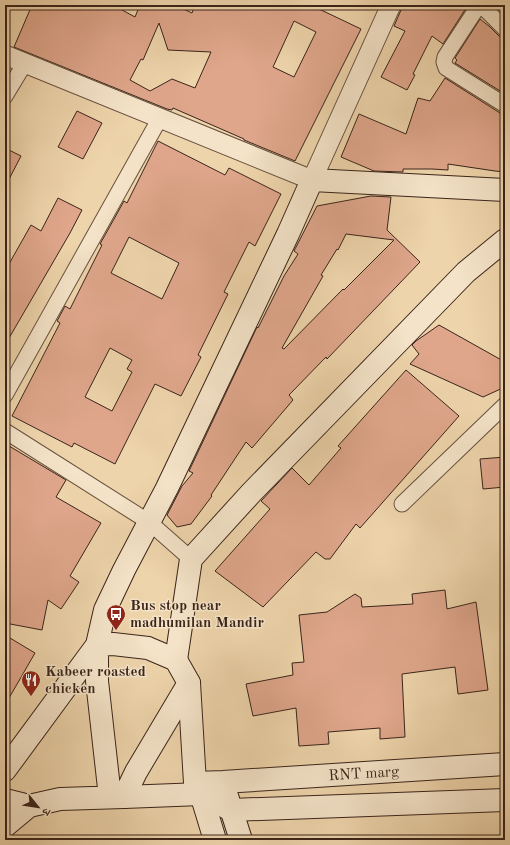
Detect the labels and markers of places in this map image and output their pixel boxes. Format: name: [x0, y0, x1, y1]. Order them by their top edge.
place label: Bus stop near madhumilan Mandir: [130, 599, 264, 631]
bus stop icon: Bus stop near madhumilan Mandir: [105, 603, 127, 631]
place label: Kabeer roasted chicken: [45, 665, 146, 697]
restaurant icon: Kabeer roasted chicken: [20, 669, 42, 697]

